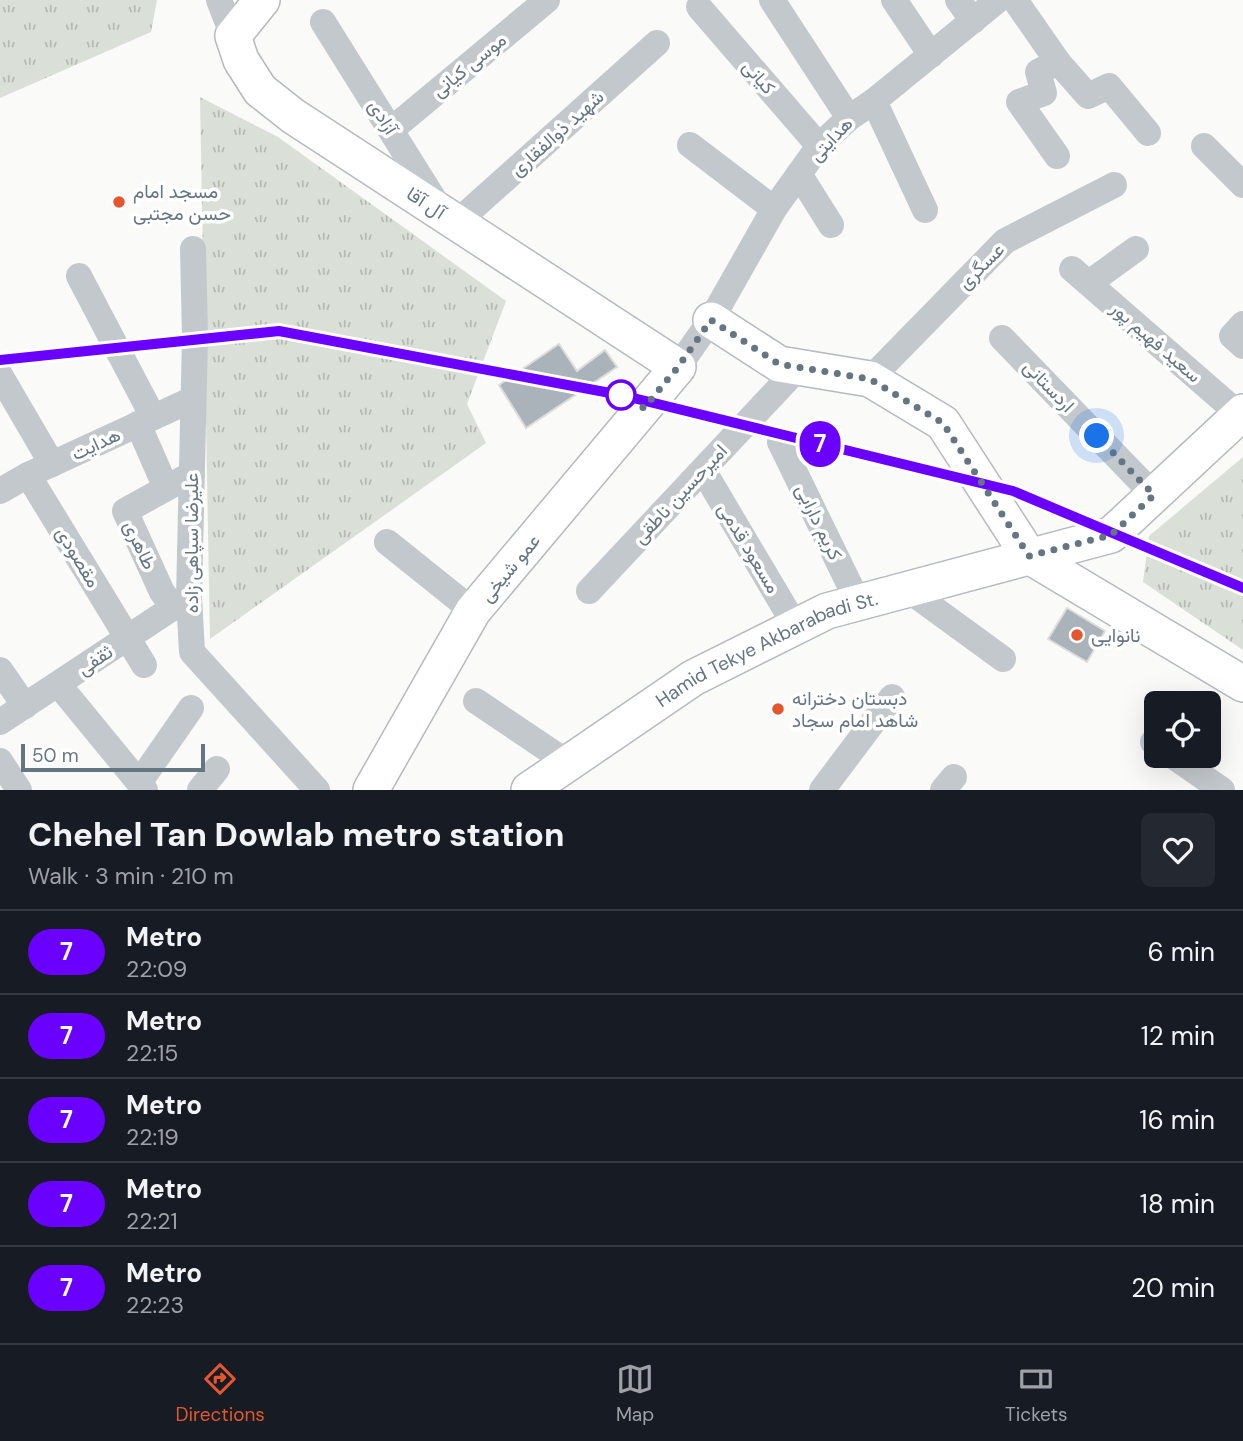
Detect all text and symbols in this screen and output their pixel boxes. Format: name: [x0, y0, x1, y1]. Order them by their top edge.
street label: موسی کیانی: [427, 27, 511, 103]
street label: کیانی: [737, 54, 781, 100]
street label: شهید ذوالفقاری: [505, 84, 609, 182]
street label: آزادی: [363, 95, 404, 140]
street label: هدایتی: [804, 111, 858, 167]
place label: مسجد امام حسن مجتبی: [133, 179, 231, 226]
street label: آل آقا: [402, 181, 452, 226]
marker: مسجد امام حسن مجتبی: [111, 194, 127, 210]
street label: عسگری: [952, 237, 1010, 295]
street label: سعید فهیم پور: [1104, 295, 1206, 389]
street label: اردستانی: [1018, 354, 1080, 418]
unlabelled marker: [606, 380, 636, 410]
your location: [1079, 418, 1114, 453]
line badge: 7: [797, 421, 843, 467]
street label: هدایت: [67, 422, 125, 466]
text: 7: [814, 428, 826, 459]
street label: امیرحسین ناطقی: [627, 439, 733, 549]
street label: علیرضا سپاهی زاده: [179, 473, 205, 613]
street label: کریم دارابی: [790, 480, 848, 564]
street label: مسعود قدمی: [712, 498, 786, 598]
street label: طاهری: [118, 516, 162, 574]
street label: مقصودی: [50, 522, 106, 592]
street label: عمو شیخی: [474, 529, 546, 607]
street label: Hamid Tekye Akbarabadi St.: [651, 586, 880, 712]
place label: نانوایی: [1091, 623, 1141, 648]
marker: نانوایی: [1069, 627, 1085, 643]
street label: ثقفی: [72, 639, 118, 681]
place label: دبستان دخترانه شاهد امام سجاد: [792, 686, 918, 733]
map controls: [1144, 691, 1221, 768]
button: locate: [1144, 691, 1221, 768]
marker: دبستان دخترانه شاهد امام سجاد: [770, 701, 786, 717]
scale bar: [21, 741, 205, 773]
text: 50 m: [32, 743, 79, 768]
text: Chehel Tan Dowlab metro station: [28, 813, 564, 856]
button: heart: [1141, 813, 1215, 887]
text: Walk · 3 min · 210 m: [28, 861, 234, 891]
text: Metro: [126, 920, 202, 954]
text: 6 min: [1147, 935, 1215, 969]
text: 7: [60, 936, 73, 967]
text: 22:09: [126, 954, 187, 984]
text: Metro: [126, 1004, 202, 1038]
text: 12 min: [1141, 1019, 1215, 1053]
text: 7: [60, 1020, 73, 1051]
text: 22:15: [126, 1038, 178, 1068]
text: Metro: [126, 1088, 202, 1122]
text: 16 min: [1139, 1103, 1215, 1137]
text: 7: [60, 1104, 73, 1135]
text: 22:19: [126, 1122, 179, 1152]
text: Metro: [126, 1172, 202, 1206]
text: 18 min: [1140, 1187, 1215, 1221]
text: 7: [60, 1188, 73, 1219]
text: 22:21: [126, 1206, 178, 1236]
text: Metro: [126, 1256, 202, 1290]
text: 20 min: [1131, 1271, 1215, 1305]
text: 7: [60, 1272, 73, 1303]
text: 22:23: [126, 1290, 184, 1320]
tab: Directions: [175, 1360, 265, 1427]
tab: Map: [616, 1360, 654, 1427]
tab: Tickets: [1005, 1360, 1068, 1427]

